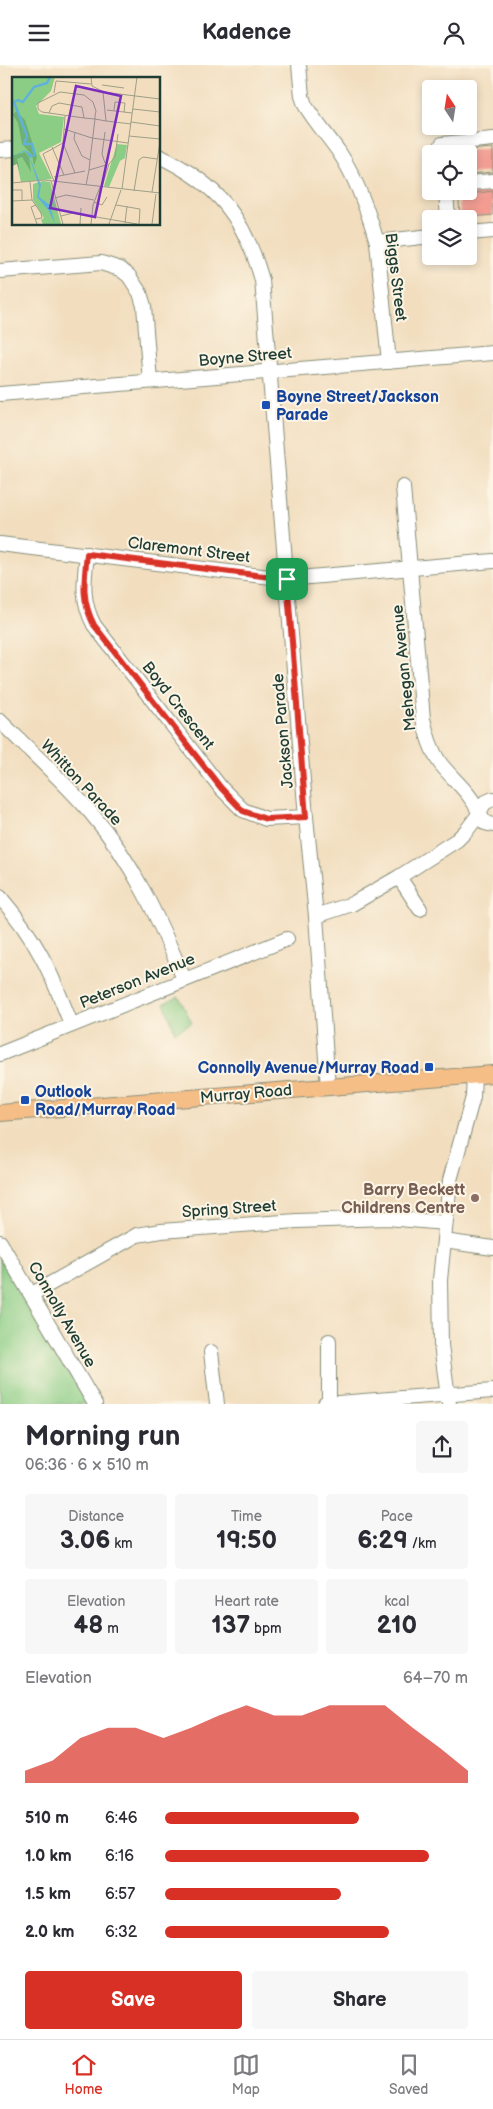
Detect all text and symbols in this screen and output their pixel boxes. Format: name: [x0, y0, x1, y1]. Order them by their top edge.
icon: menu: [25, 19, 53, 47]
text: Kadence: [202, 19, 291, 46]
icon: person: [440, 19, 468, 47]
inset map: [12, 77, 160, 225]
north arrow: [422, 80, 478, 135]
map controls: [422, 80, 477, 265]
button: locate: [422, 145, 477, 200]
button: layers: [422, 210, 477, 265]
street label: Biggs Street: [381, 232, 410, 323]
street label: Boyne Street: [198, 344, 293, 371]
place label: Boyne Street/Jackson Parade: [276, 388, 439, 425]
marker: Boyne Street/Jackson Parade: [260, 399, 272, 411]
street label: Claremont Street: [127, 534, 251, 567]
pin: [266, 558, 308, 600]
icon: arrive: [273, 565, 301, 593]
street label: Mehegan Avenue: [388, 603, 421, 732]
street label: Boyd Crescent: [138, 658, 218, 754]
street label: Jackson Parade: [269, 672, 298, 789]
street label: Whitton Parade: [36, 736, 126, 830]
street label: Peterson Avenue: [77, 949, 198, 1013]
place label: Connolly Avenue/Murray Road: [198, 1059, 419, 1078]
marker: Connolly Avenue/Murray Road: [423, 1061, 435, 1073]
street label: Murray Road: [199, 1081, 293, 1108]
place label: Outlook Road/Murray Road: [35, 1083, 175, 1120]
marker: Outlook Road/Murray Road: [19, 1094, 31, 1106]
place label: Barry Beckett Childrens Centre: [341, 1181, 466, 1218]
marker: Barry Beckett Childrens Centre: [469, 1192, 481, 1204]
street label: Spring Street: [181, 1197, 277, 1222]
street label: Connolly Avenue: [24, 1258, 100, 1371]
text: Morning run: [25, 1420, 180, 1453]
button: share: [416, 1421, 468, 1473]
text: 06:36 · 6 × 510 m: [25, 1456, 149, 1475]
text: Distance: [68, 1508, 124, 1525]
text: Time: [231, 1508, 262, 1525]
text: Pace: [381, 1508, 413, 1525]
text: 3.06: [60, 1525, 110, 1556]
text: 19:50: [216, 1525, 277, 1556]
text: 6:29: [357, 1525, 408, 1556]
text: km: [110, 1535, 133, 1552]
text: /km: [408, 1535, 436, 1552]
text: Elevation: [67, 1593, 125, 1610]
text: Heart rate: [214, 1593, 279, 1610]
text: kcal: [384, 1593, 409, 1610]
text: 48: [74, 1610, 103, 1641]
text: 137: [211, 1610, 250, 1641]
text: 210: [377, 1610, 417, 1641]
text: m: [103, 1620, 119, 1637]
text: bpm: [250, 1620, 282, 1637]
text: Elevation: [25, 1669, 92, 1688]
text: 64–70 m: [403, 1669, 468, 1688]
text: 510 m: [25, 1809, 69, 1828]
text: 6:46: [105, 1809, 138, 1828]
text: 1.0 km: [25, 1847, 72, 1866]
text: 6:16: [105, 1847, 134, 1866]
text: 1.5 km: [25, 1885, 71, 1904]
text: 6:57: [105, 1885, 135, 1904]
text: 2.0 km: [25, 1923, 74, 1942]
text: 6:32: [105, 1923, 137, 1942]
button: Save: [25, 1971, 242, 2029]
button: Share: [252, 1971, 468, 2029]
tab: Home: [65, 2051, 103, 2098]
tab: Map: [232, 2051, 260, 2098]
tab: Saved: [389, 2051, 428, 2098]

